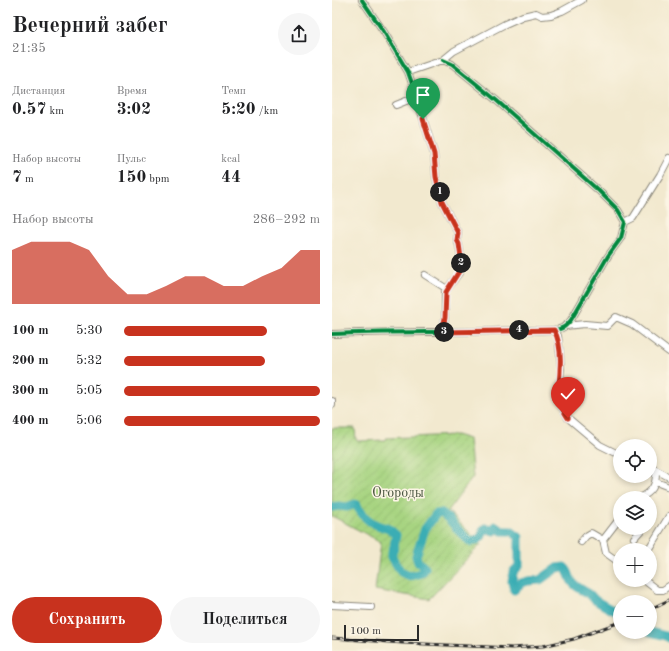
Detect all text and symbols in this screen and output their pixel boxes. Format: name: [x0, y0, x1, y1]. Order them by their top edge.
button: share: [278, 13, 320, 55]
text: Вечерний забег: [12, 15, 168, 37]
text: 21:35: [12, 42, 46, 55]
pin: [406, 78, 440, 119]
icon: arrive: [412, 84, 434, 106]
text: Дистанция: [12, 86, 65, 97]
text: Время: [117, 86, 147, 97]
text: Темп: [221, 86, 246, 97]
text: 0.57: [12, 101, 46, 118]
text: 3:02: [117, 101, 151, 118]
text: 5:20: [221, 101, 256, 118]
text: km: [46, 106, 64, 117]
text: /km: [256, 106, 278, 117]
text: Набор высоты: [12, 154, 81, 165]
text: Пульс: [117, 154, 146, 165]
text: kcal: [221, 154, 240, 165]
text: 7: [12, 169, 22, 186]
text: 150: [117, 169, 146, 186]
text: 44: [221, 169, 241, 186]
text: m: [22, 174, 34, 185]
text: bpm: [146, 174, 169, 185]
pin: 1: [430, 182, 450, 202]
text: 1: [437, 186, 443, 197]
text: Набор высоты: [12, 213, 94, 226]
text: 286–292 m: [253, 213, 320, 226]
pin: 2: [451, 253, 471, 273]
text: 2: [458, 257, 464, 268]
pin: 4: [509, 320, 529, 340]
pin: 3: [434, 322, 454, 342]
text: 100 m: [12, 324, 49, 337]
text: 5:30: [76, 324, 102, 337]
text: 4: [516, 324, 522, 335]
text: 3: [441, 326, 447, 337]
text: 200 m: [12, 354, 49, 367]
text: 5:32: [76, 354, 102, 367]
pin: [551, 377, 585, 418]
icon: check: [557, 383, 579, 405]
text: 300 m: [12, 384, 49, 397]
text: 5:05: [76, 384, 102, 397]
text: 400 m: [12, 414, 49, 427]
text: 5:06: [76, 414, 102, 427]
map controls: [613, 439, 657, 639]
button: locate: [613, 439, 657, 483]
park label: Огороды: [372, 486, 424, 500]
button: layers: [613, 491, 657, 535]
button: +: [613, 543, 657, 587]
button: −: [613, 595, 657, 639]
button: Сохранить: [12, 597, 162, 643]
button: Поделиться: [170, 597, 320, 643]
scale bar: [344, 623, 419, 642]
text: 100 m: [350, 626, 381, 637]

